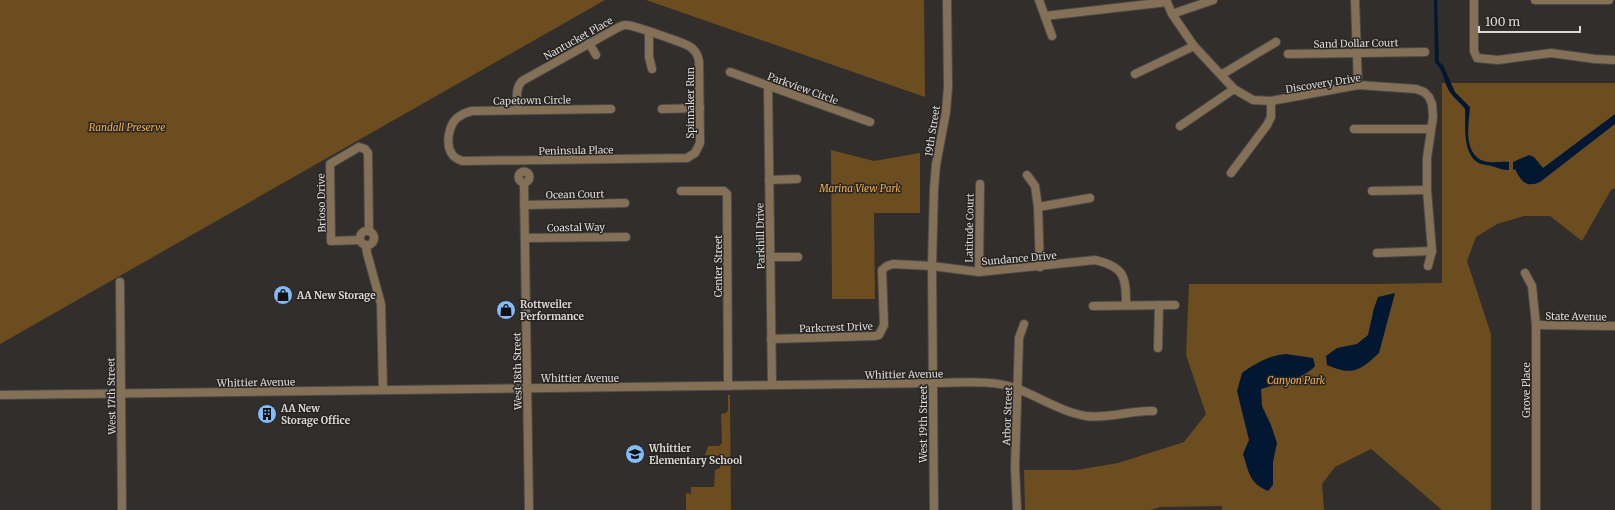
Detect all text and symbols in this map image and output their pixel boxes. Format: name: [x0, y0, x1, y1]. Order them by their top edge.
scale bar: [1479, 8, 1580, 34]
street label: Nantucket Place: [541, 14, 615, 63]
text: 100 m: [1485, 14, 1520, 29]
street label: Sand Dollar Court: [1313, 36, 1399, 51]
street label: Spinnaker Run: [684, 67, 697, 139]
street label: Parkview Circle: [766, 70, 840, 107]
street label: Discovery Drive: [1285, 71, 1362, 96]
street label: Capetown Circle: [493, 93, 571, 108]
street label: 19th Street: [922, 105, 943, 158]
park label: Randall Preserve: [89, 121, 165, 134]
street label: Peninsula Place: [538, 143, 614, 158]
street label: Brioso Drive: [314, 173, 329, 233]
park label: Marina View Park: [818, 182, 901, 195]
street label: Ocean Court: [545, 187, 605, 202]
street label: Latitude Court: [962, 193, 977, 263]
street label: Parkhill Drive: [753, 203, 768, 269]
street label: Coastal Way: [547, 220, 605, 235]
street label: Center Street: [712, 235, 725, 297]
street label: Sundance Drive: [981, 249, 1057, 268]
shop icon: AA New Storage: [272, 284, 294, 306]
place label: AA New Storage: [296, 289, 376, 302]
place label: Rottweiler Performance: [520, 298, 584, 323]
shop icon: Rottweiler Performance: [495, 299, 517, 321]
street label: State Avenue: [1545, 309, 1607, 324]
street label: Parkcrest Drive: [799, 320, 873, 335]
street label: West 18th Street: [510, 332, 525, 411]
street label: West 17th Street: [104, 357, 119, 436]
street label: Grove Place: [1520, 362, 1533, 418]
street label: Whittier Avenue: [864, 367, 943, 382]
street label: Whittier Avenue: [540, 372, 619, 385]
park label: Canyon Park: [1267, 374, 1326, 387]
street label: Whittier Avenue: [216, 375, 295, 390]
street label: West 19th Street: [917, 385, 930, 464]
street label: Arbor Street: [1000, 386, 1015, 447]
place label: AA New Storage Office: [280, 402, 351, 427]
building icon: AA New Storage Office: [256, 403, 278, 425]
place label: Whittier Elementary School: [648, 442, 743, 467]
school or university icon: Whittier Elementary School: [624, 443, 646, 465]

